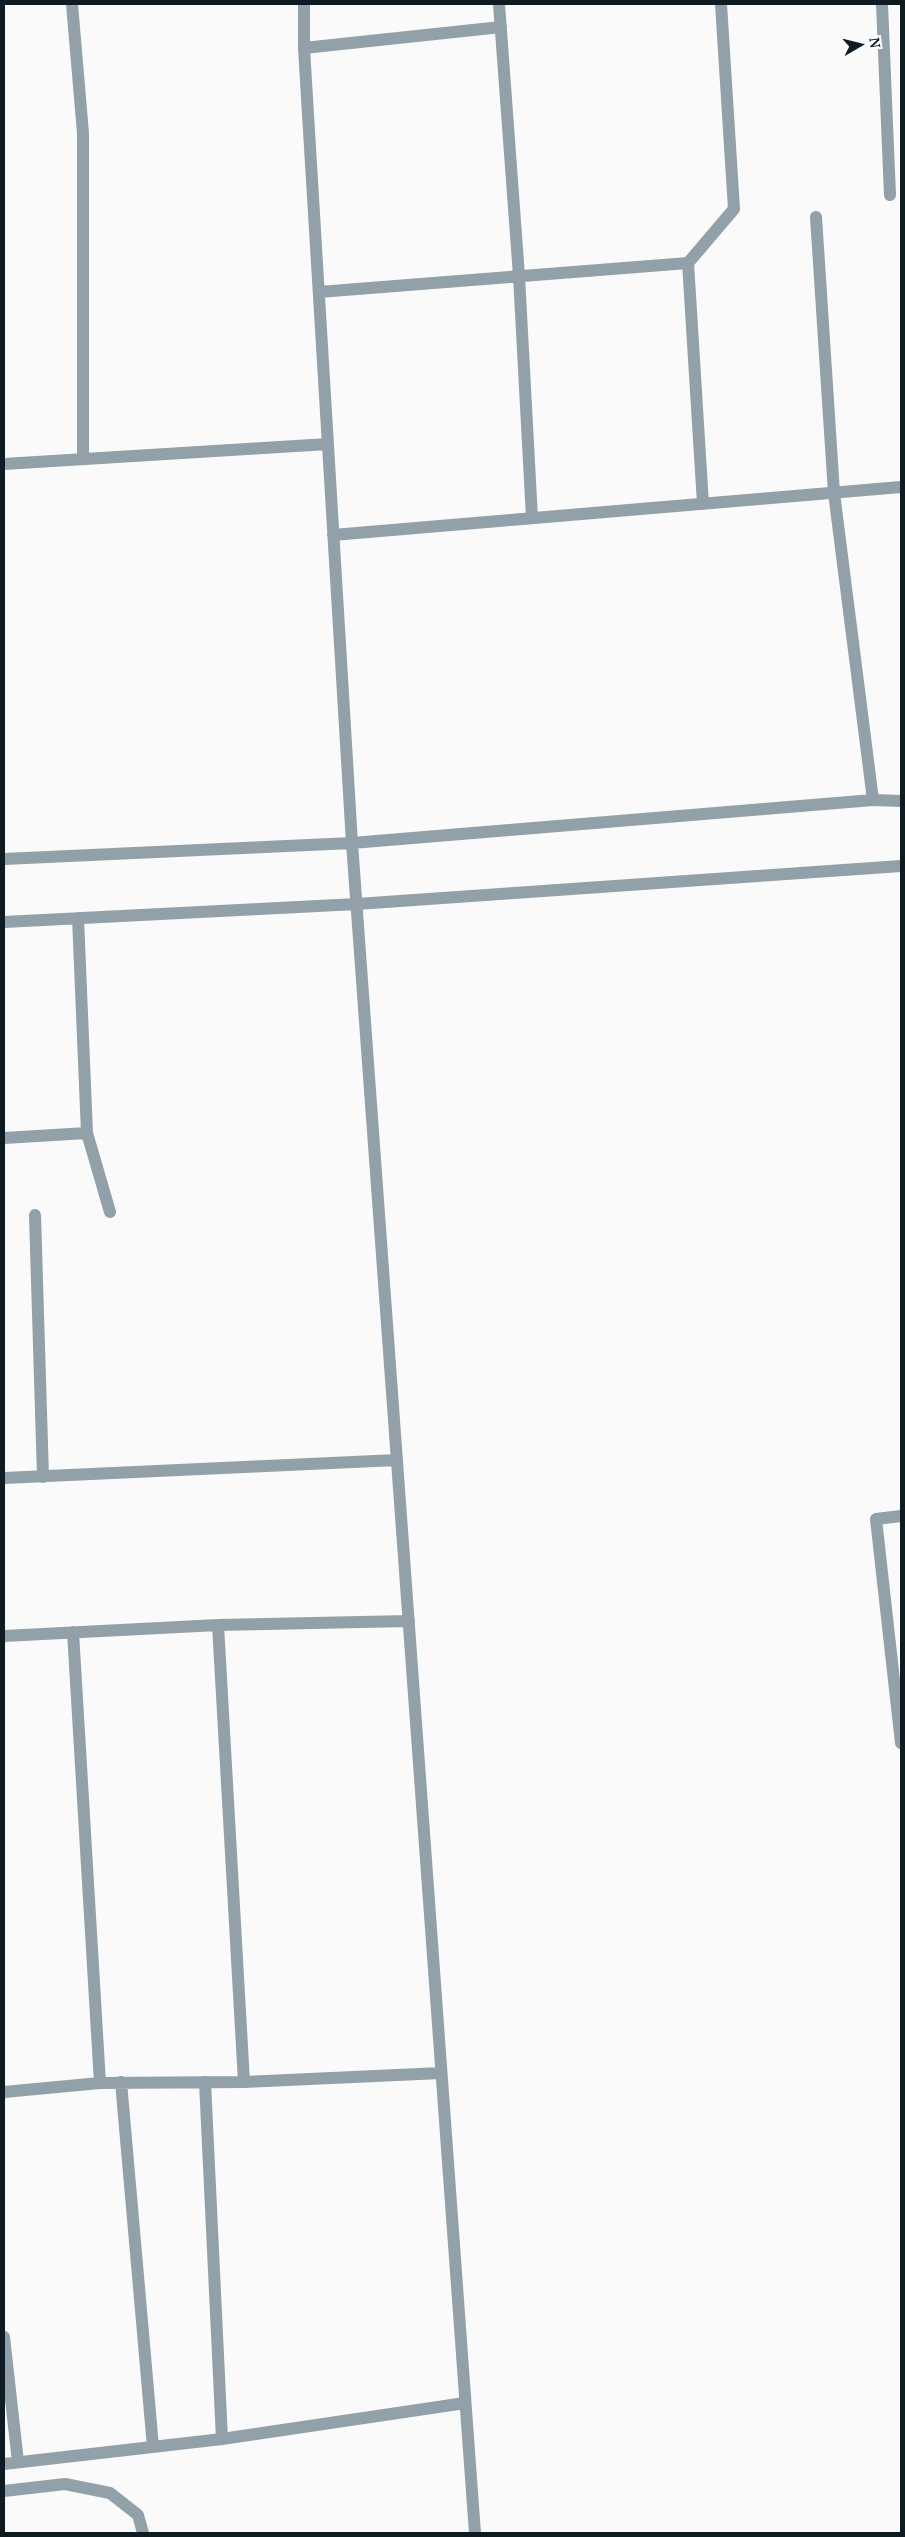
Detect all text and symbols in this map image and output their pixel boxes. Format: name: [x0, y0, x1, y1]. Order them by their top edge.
north arrow: [835, 20, 885, 70]
text: N: [865, 36, 885, 49]

